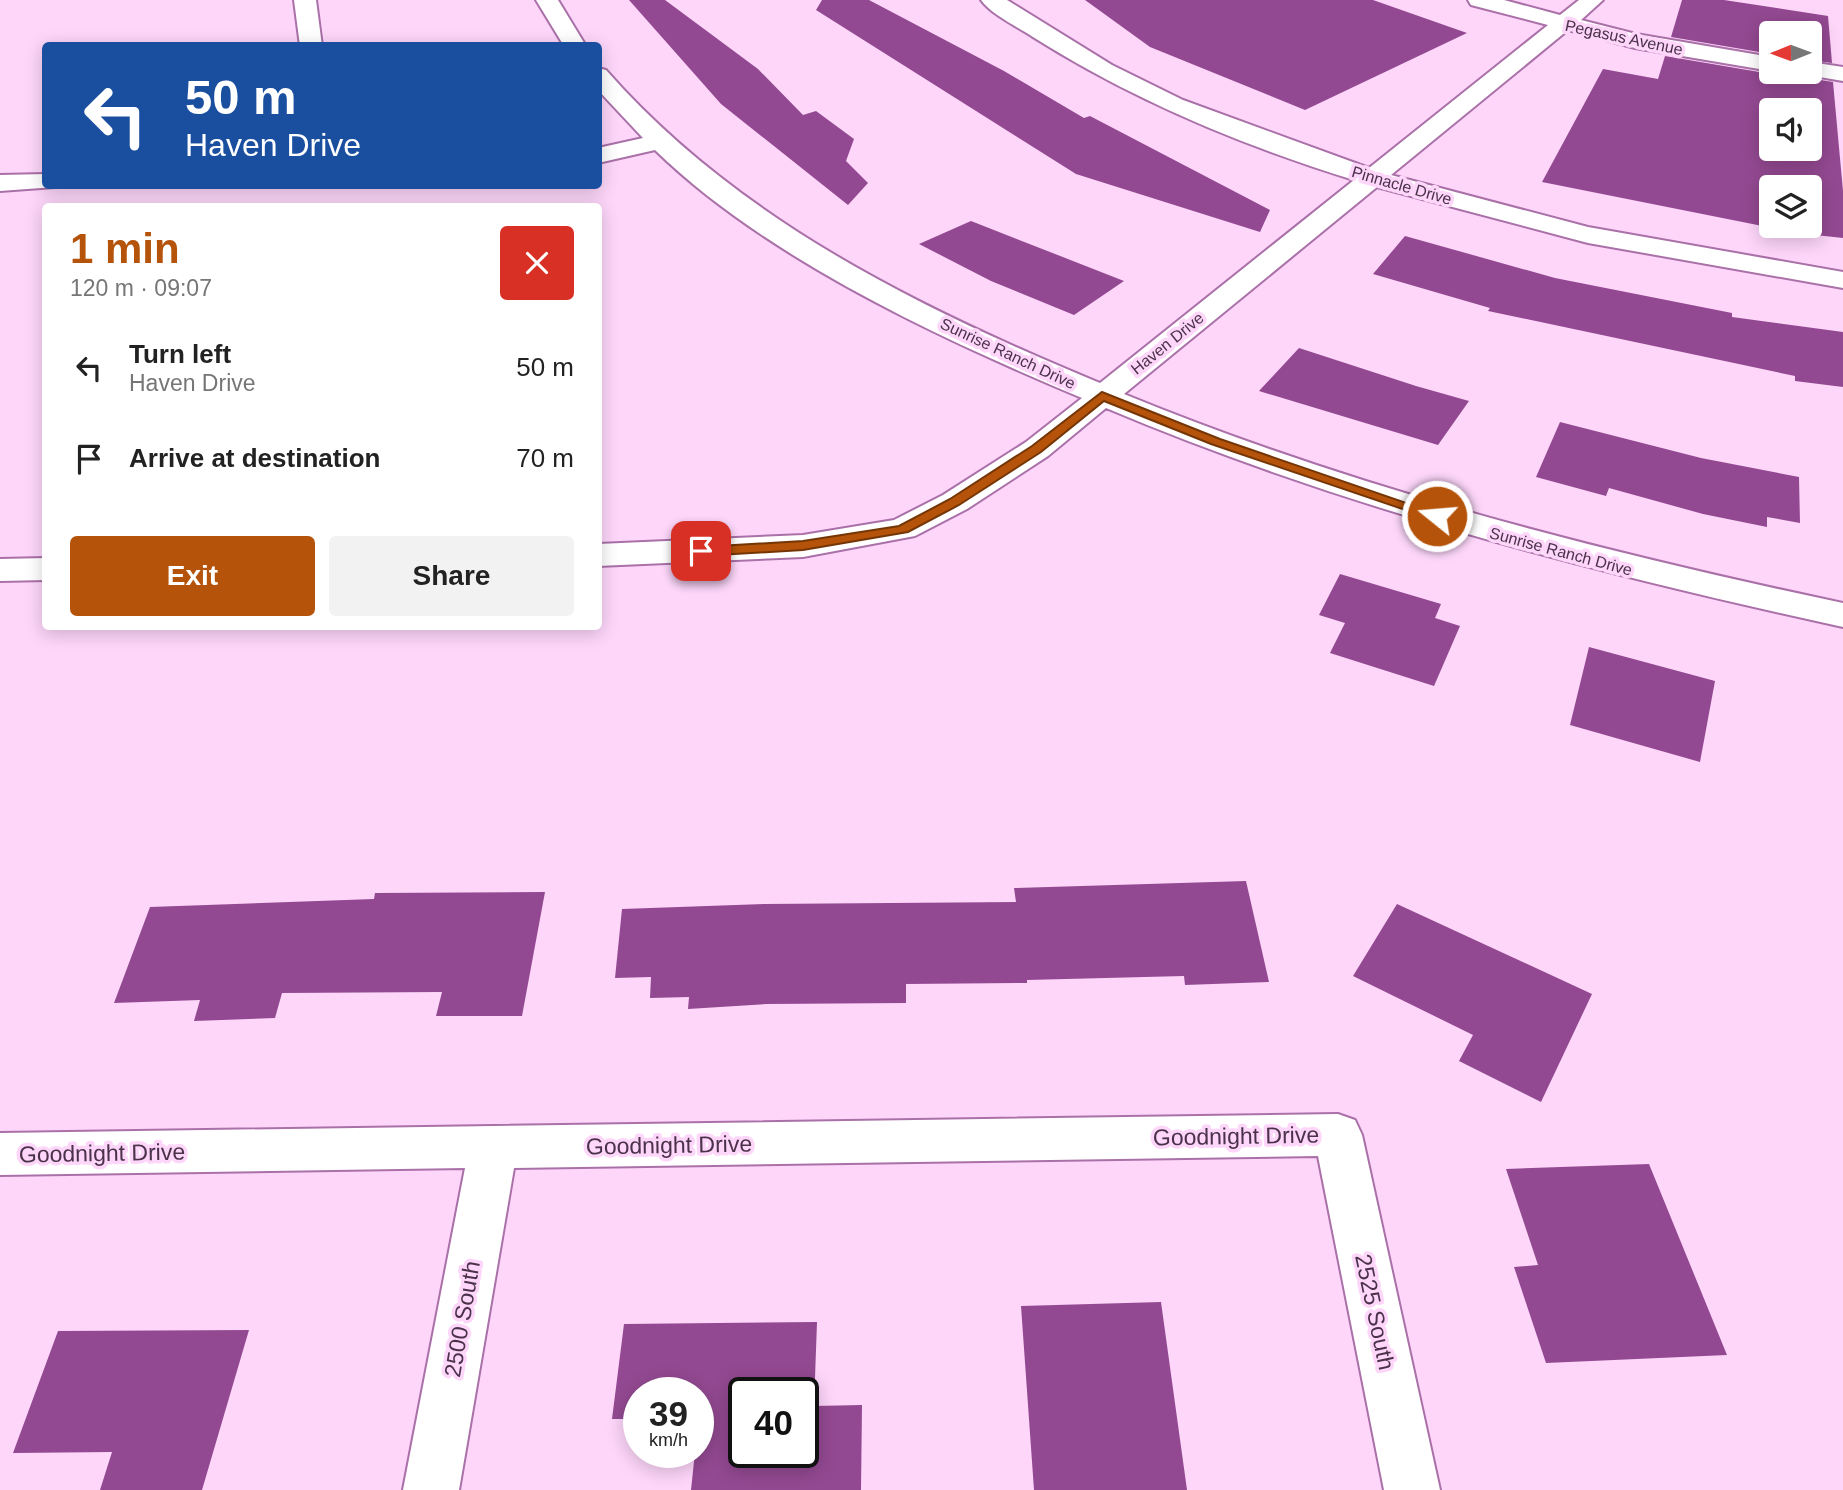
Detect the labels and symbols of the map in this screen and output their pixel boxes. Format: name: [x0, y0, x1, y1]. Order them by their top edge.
street label: Pegasus Avenue: [1564, 17, 1684, 58]
north arrow: [1759, 21, 1822, 84]
street label: Pinnacle Drive: [1350, 163, 1454, 208]
street label: Haven Drive: [1128, 309, 1207, 378]
street label: Sunrise Ranch Drive: [938, 315, 1078, 392]
position arrow: [1400, 479, 1474, 553]
pin: [671, 521, 731, 581]
street label: Sunrise Ranch Drive: [1488, 524, 1634, 579]
street label: Goodnight Drive: [1153, 1122, 1319, 1150]
street label: Goodnight Drive: [586, 1131, 752, 1159]
street label: Goodnight Drive: [19, 1139, 185, 1167]
street label: 2525 South: [1350, 1252, 1400, 1372]
street label: 2500 South: [439, 1259, 485, 1379]
speed limit sign: 40: [728, 1377, 819, 1468]

